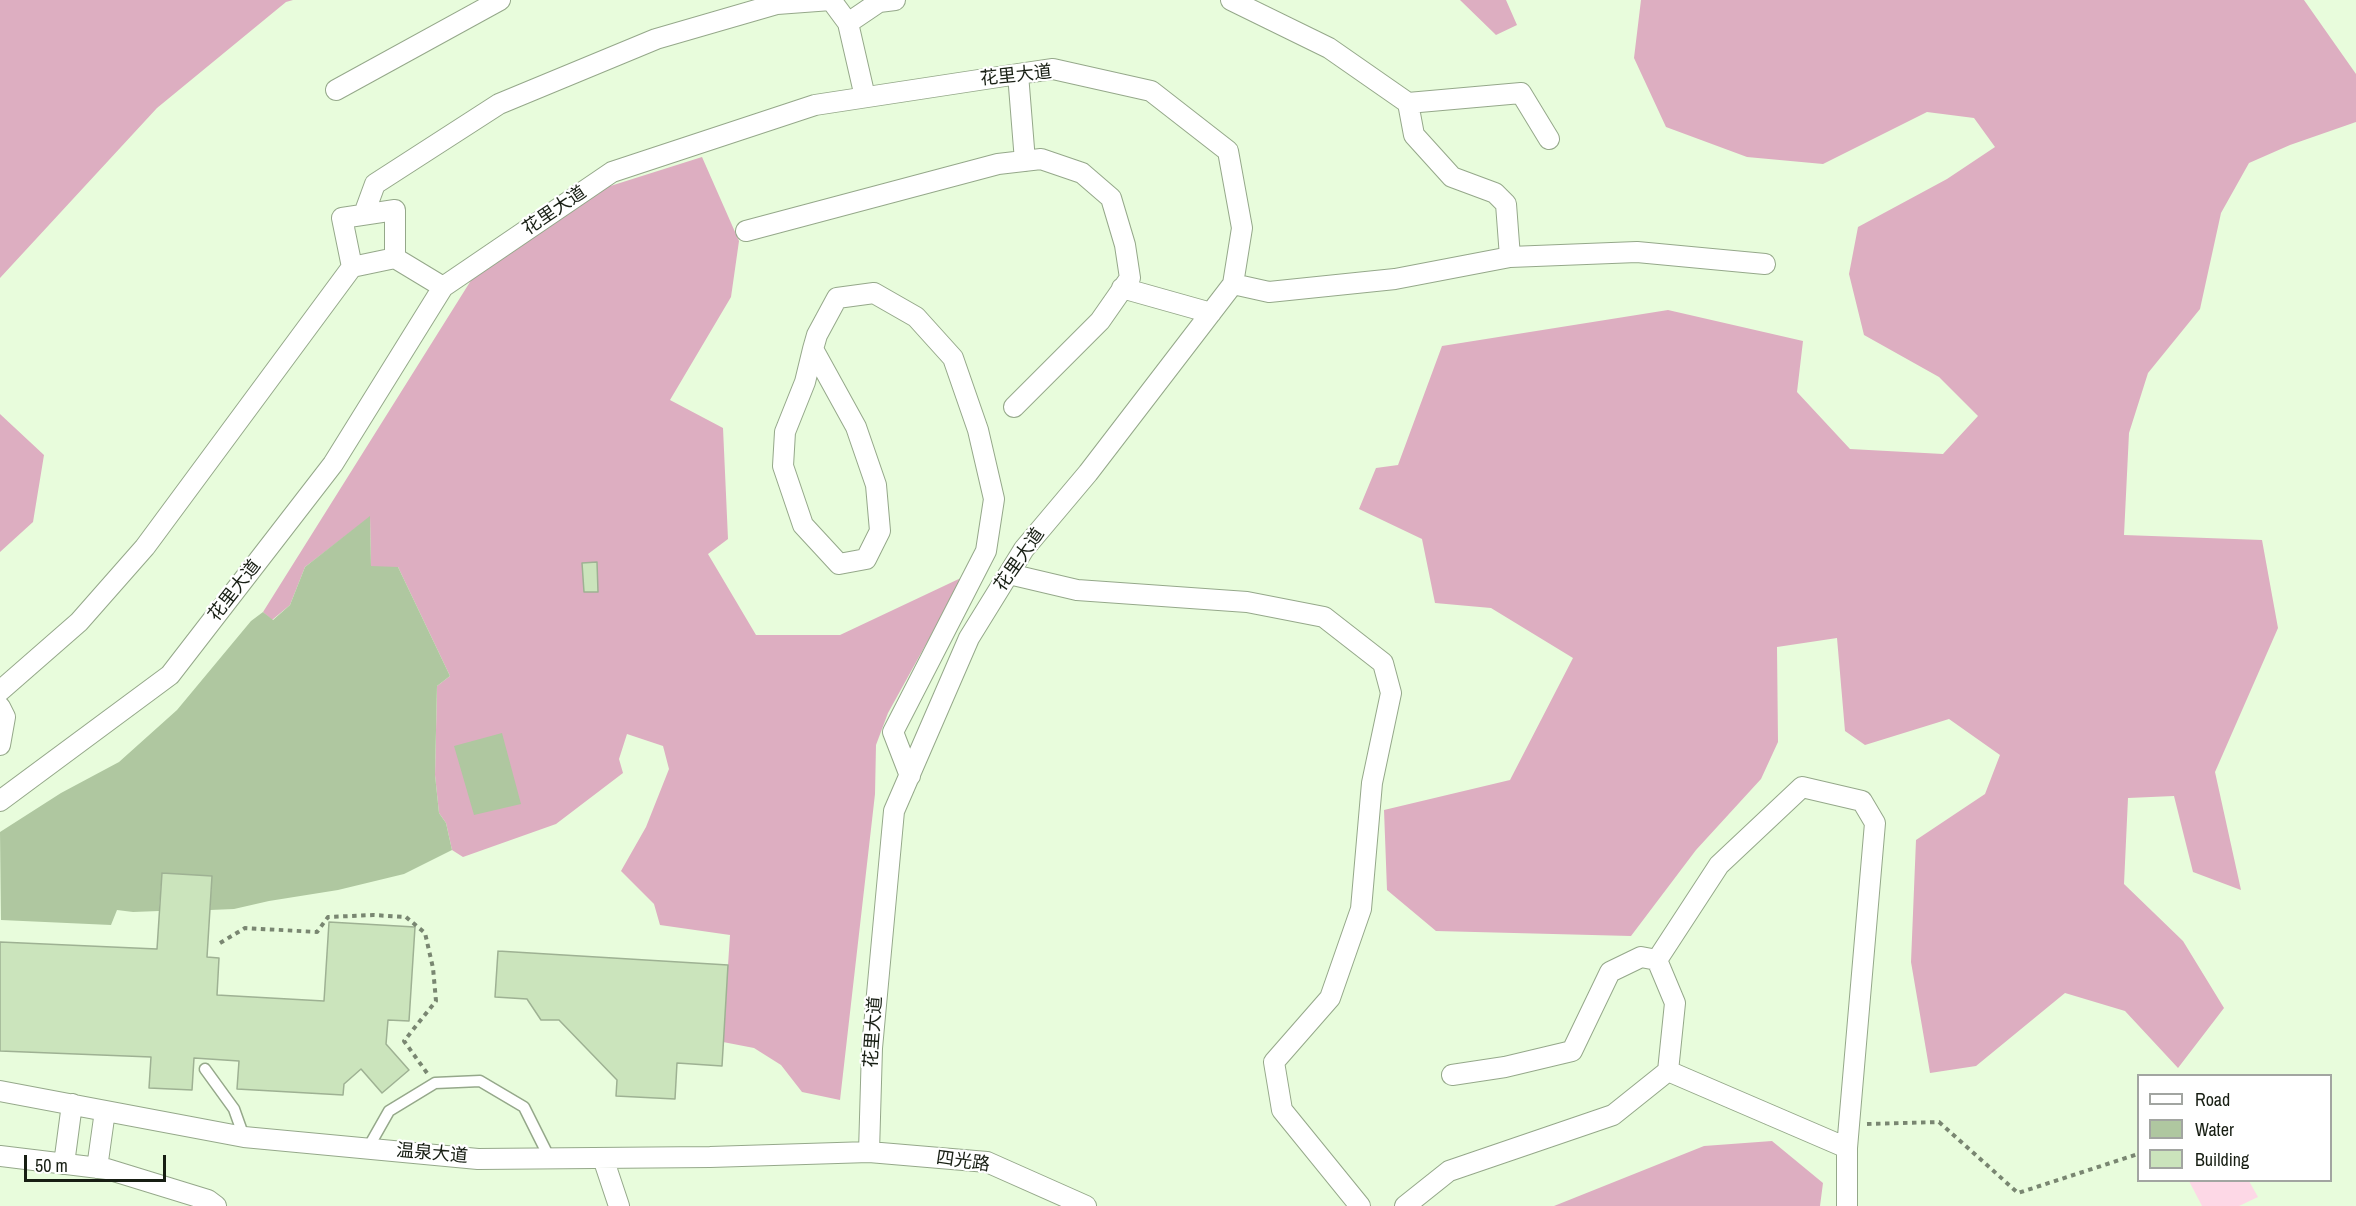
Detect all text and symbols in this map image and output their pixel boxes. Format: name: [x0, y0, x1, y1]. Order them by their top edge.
street label: 花里大道: [979, 61, 1053, 91]
street label: 花里大道: [519, 182, 591, 240]
street label: 花里大道: [991, 524, 1049, 596]
street label: 花里大道: [204, 556, 266, 626]
street label: 花里大道: [861, 995, 887, 1069]
legend: [2137, 1074, 2332, 1182]
text: Road: [2195, 1087, 2230, 1112]
text: Water: [2195, 1117, 2234, 1142]
street label: 温泉大道: [395, 1140, 469, 1168]
scale bar: [27, 1143, 170, 1181]
text: Building: [2195, 1147, 2249, 1172]
street label: 四光路: [935, 1148, 991, 1176]
text: 50 m: [35, 1153, 68, 1178]

